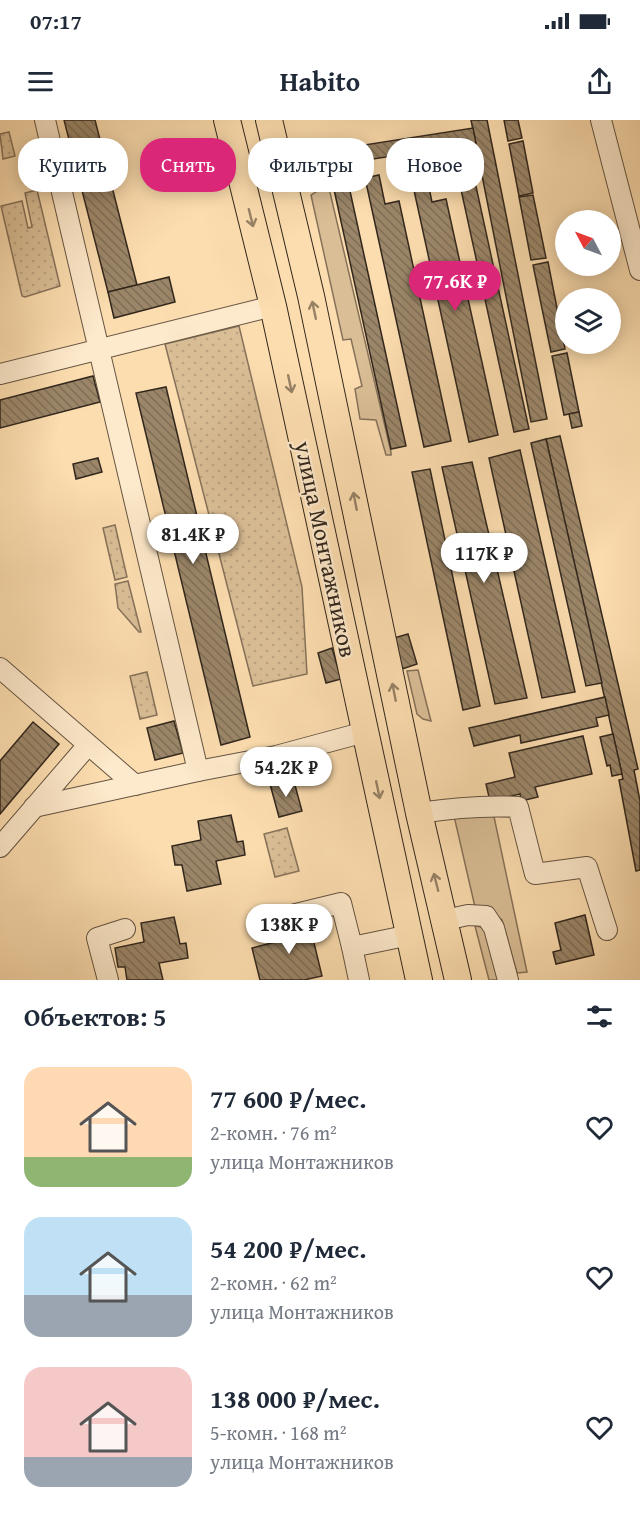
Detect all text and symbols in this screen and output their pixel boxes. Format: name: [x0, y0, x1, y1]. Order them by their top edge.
text: 07:17: [30, 5, 82, 37]
text: Habito: [280, 61, 360, 101]
icon: menu: [24, 65, 57, 98]
icon: share: [583, 65, 616, 98]
chip: Купить: [18, 138, 128, 192]
chip: Снять: [140, 138, 236, 192]
chip: Фильтры: [248, 138, 374, 192]
chip: Новое: [386, 138, 484, 192]
one-way arrow: [246, 208, 258, 227]
north arrow: [555, 210, 621, 276]
map controls: [555, 210, 621, 354]
pin: 77.6K ₽: [400, 261, 510, 312]
text: 77.6K ₽: [423, 266, 487, 295]
button: layers: [555, 288, 621, 354]
one-way arrow: [307, 301, 319, 320]
one-way arrow: [284, 374, 296, 393]
street label: улица Монтажников: [286, 437, 366, 660]
one-way arrow: [349, 491, 360, 511]
pin: 81.4K ₽: [138, 514, 248, 565]
text: 81.4K ₽: [161, 519, 225, 548]
pin: 117K ₽: [435, 533, 533, 584]
text: 117K ₽: [455, 538, 513, 567]
one-way arrow: [388, 682, 399, 702]
pin: 54.2K ₽: [231, 747, 341, 798]
text: 54.2K ₽: [254, 752, 318, 781]
one-way arrow: [372, 780, 384, 799]
one-way arrow: [429, 873, 441, 892]
pin: 138K ₽: [240, 904, 338, 955]
text: 138K ₽: [260, 909, 318, 938]
text: Объектов: 5: [24, 997, 167, 1036]
icon: filters: [583, 1000, 616, 1033]
text: 77 600 ₽/мес.: [210, 1079, 366, 1118]
icon: home: [72, 1091, 144, 1163]
icon: heart: [583, 1111, 616, 1144]
text: 2-комн. · 76 m²: [210, 1118, 337, 1147]
text: улица Монтажников: [210, 1147, 394, 1176]
text: 54 200 ₽/мес.: [210, 1229, 366, 1268]
icon: home: [72, 1241, 144, 1313]
icon: heart: [583, 1261, 616, 1294]
text: 2-комн. · 62 m²: [210, 1268, 337, 1297]
text: улица Монтажников: [210, 1297, 394, 1326]
text: 138 000 ₽/мес.: [210, 1379, 380, 1418]
icon: home: [72, 1391, 144, 1463]
icon: heart: [583, 1411, 616, 1444]
text: 5-комн. · 168 m²: [210, 1418, 346, 1447]
text: улица Монтажников: [210, 1447, 394, 1476]

